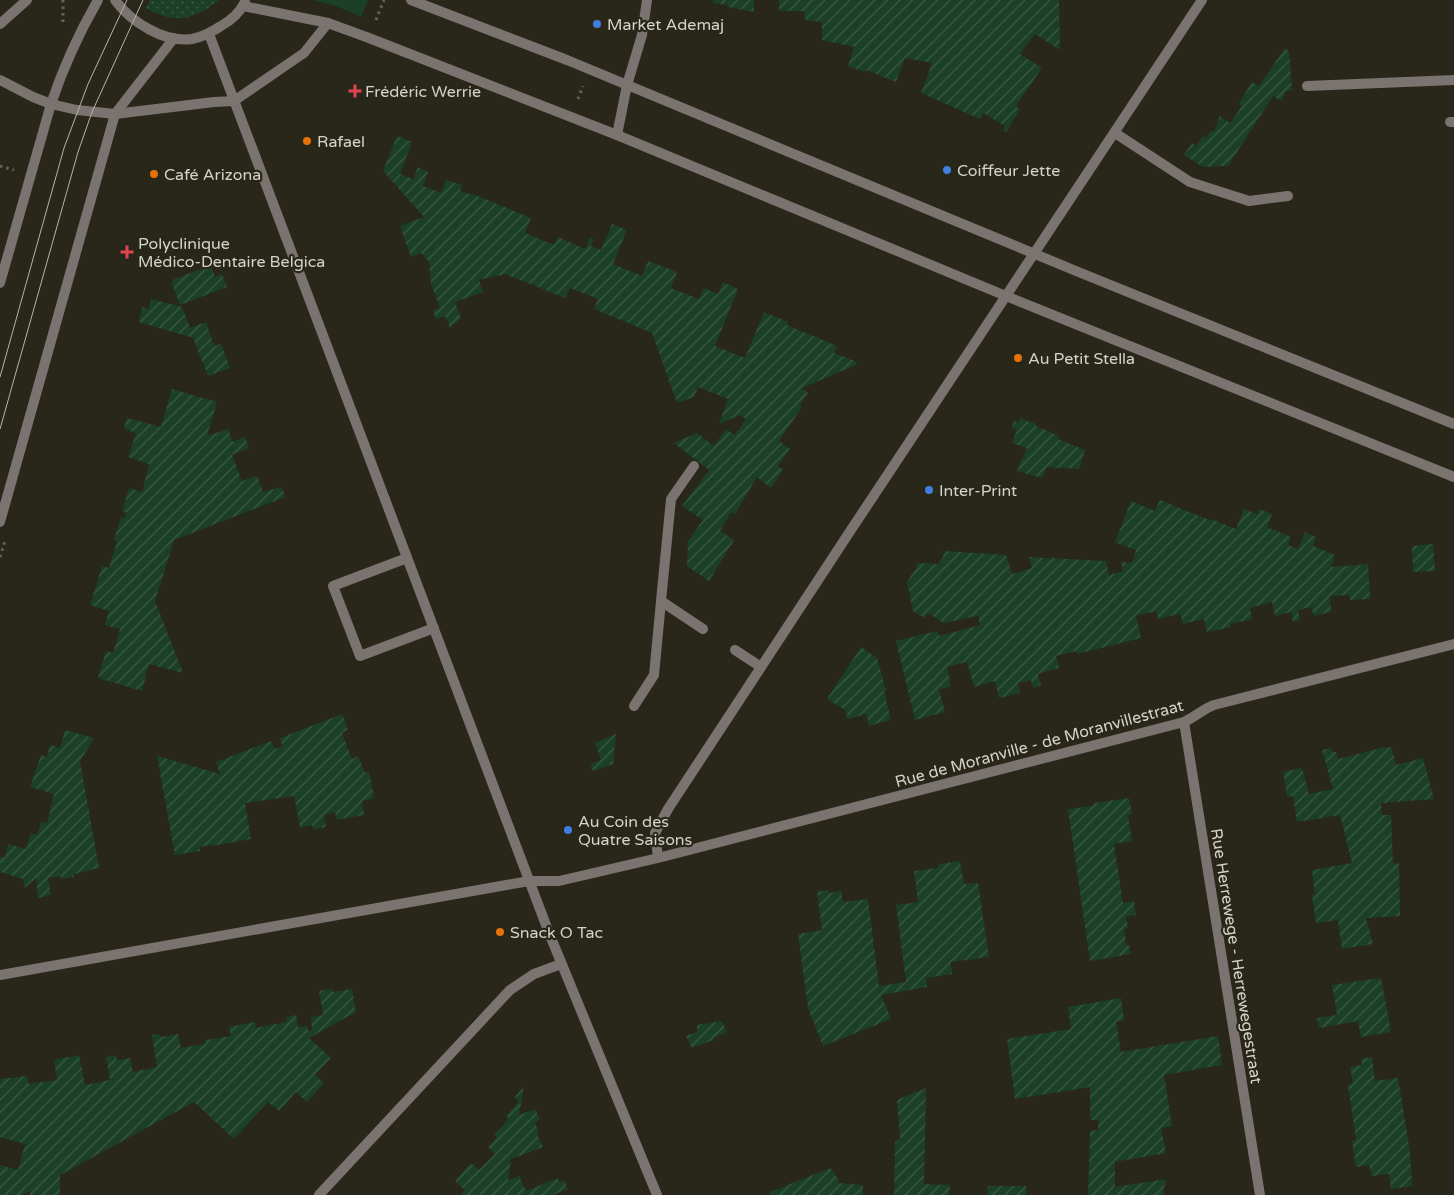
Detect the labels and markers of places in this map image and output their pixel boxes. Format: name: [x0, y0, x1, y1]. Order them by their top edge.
place label: Market Ademaj: [607, 15, 724, 35]
marker: Market Ademaj: [591, 18, 603, 30]
place label: Frédéric Werrie: [365, 82, 481, 102]
marker: Frédéric Werrie: [349, 85, 361, 97]
place label: Rafael: [317, 132, 365, 152]
marker: Rafael: [301, 135, 313, 147]
place label: Coiffeur Jette: [957, 161, 1060, 181]
marker: Coiffeur Jette: [941, 164, 953, 176]
place label: Café Arizona: [164, 165, 261, 185]
marker: Café Arizona: [148, 168, 160, 180]
place label: Polyclinique Médico-Dentaire Belgica: [138, 234, 325, 272]
marker: Polyclinique Médico-Dentaire Belgica: [120, 245, 134, 259]
place label: Au Petit Stella: [1028, 349, 1135, 369]
marker: Au Petit Stella: [1012, 352, 1024, 364]
place label: Inter-Print: [939, 481, 1017, 501]
marker: Inter-Print: [923, 484, 935, 496]
place label: Au Coin des Quatre Saisons: [578, 812, 692, 850]
marker: Au Coin des Quatre Saisons: [562, 824, 574, 836]
place label: Snack O Tac: [510, 923, 603, 943]
marker: Snack O Tac: [494, 926, 506, 938]

